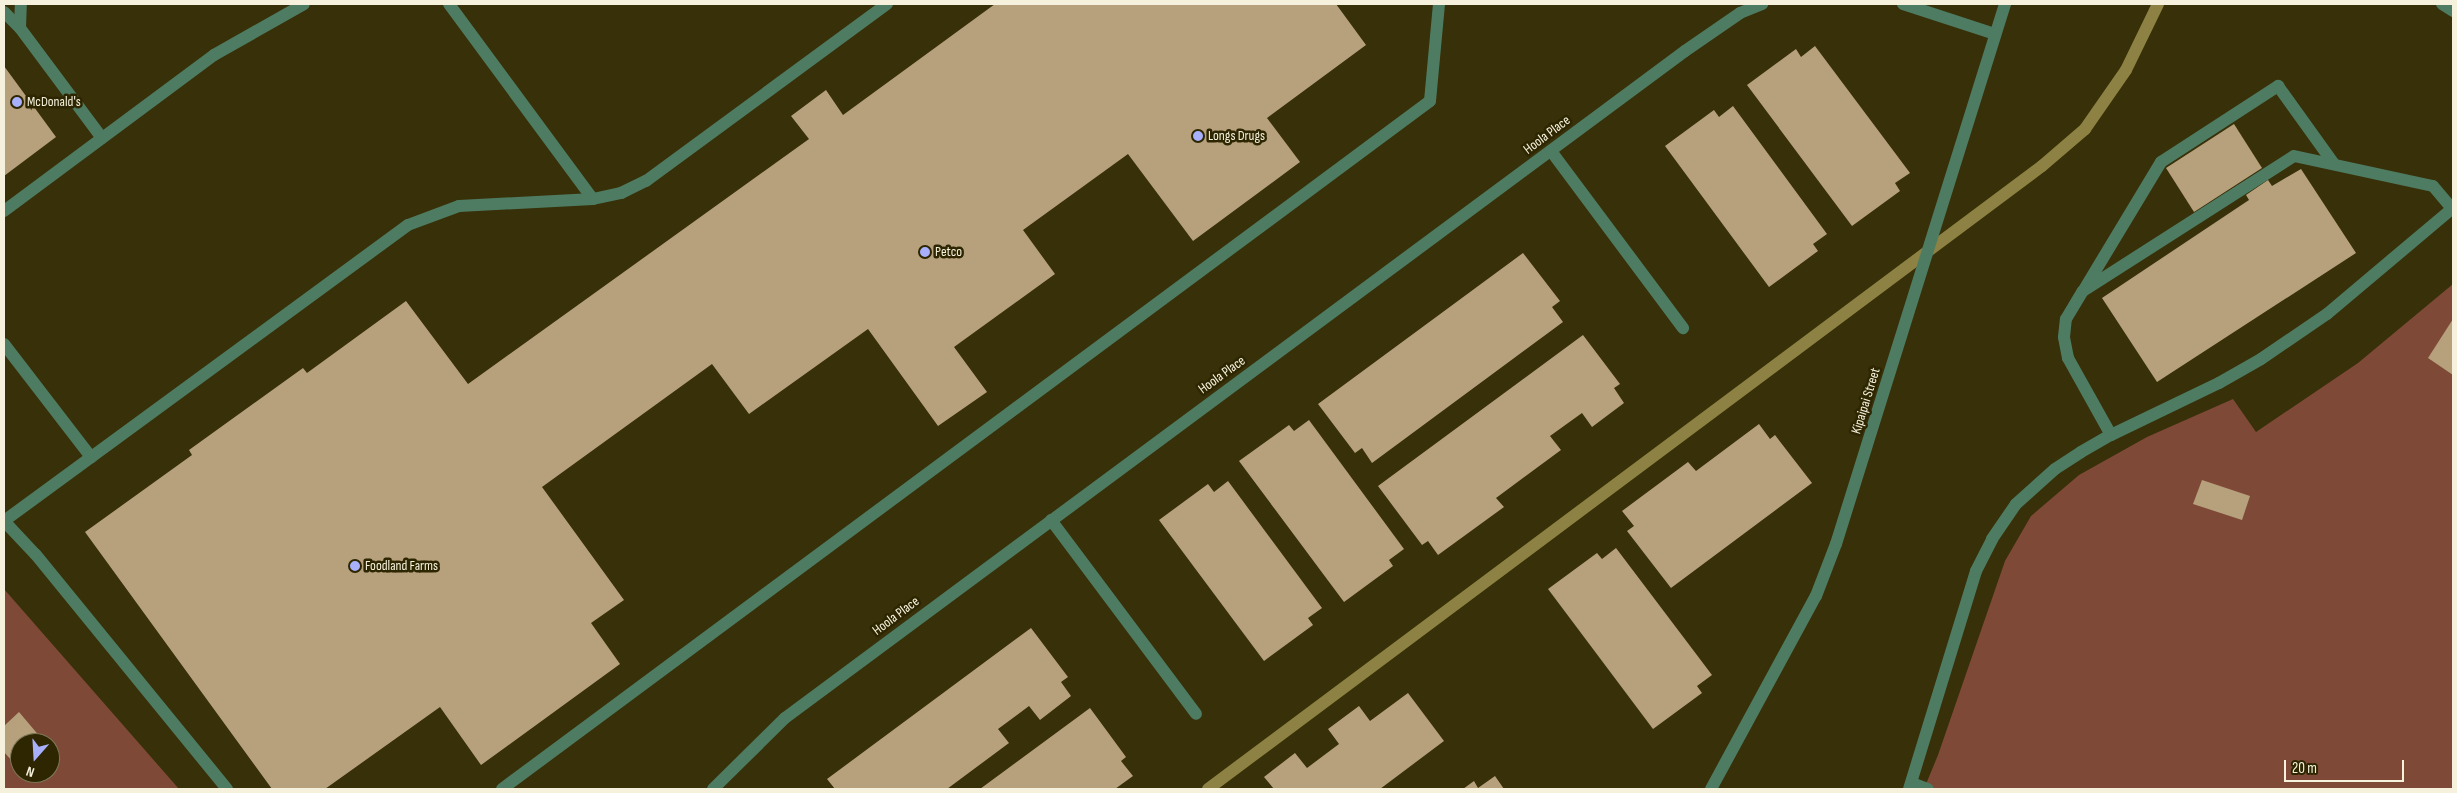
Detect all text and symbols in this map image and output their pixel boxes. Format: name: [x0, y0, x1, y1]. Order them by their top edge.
place label: McDonald's: [27, 94, 81, 110]
marker: McDonald's: [11, 96, 23, 108]
street label: Hoola Place: [1520, 112, 1574, 158]
place label: Longs Drugs: [1208, 128, 1265, 144]
marker: Longs Drugs: [1192, 130, 1204, 142]
place label: Petco: [935, 244, 962, 260]
marker: Petco: [919, 246, 931, 258]
street label: Hoola Place: [1195, 352, 1249, 398]
street label: Kipaipai Street: [1848, 366, 1884, 436]
place label: Foodland Farms: [365, 558, 438, 574]
marker: Foodland Farms: [349, 560, 361, 572]
street label: Hoola Place: [869, 593, 923, 639]
north arrow: [10, 733, 60, 783]
scale bar: [2287, 750, 2407, 782]
text: 20 m: [2292, 759, 2317, 778]
text: N: [24, 762, 37, 781]

